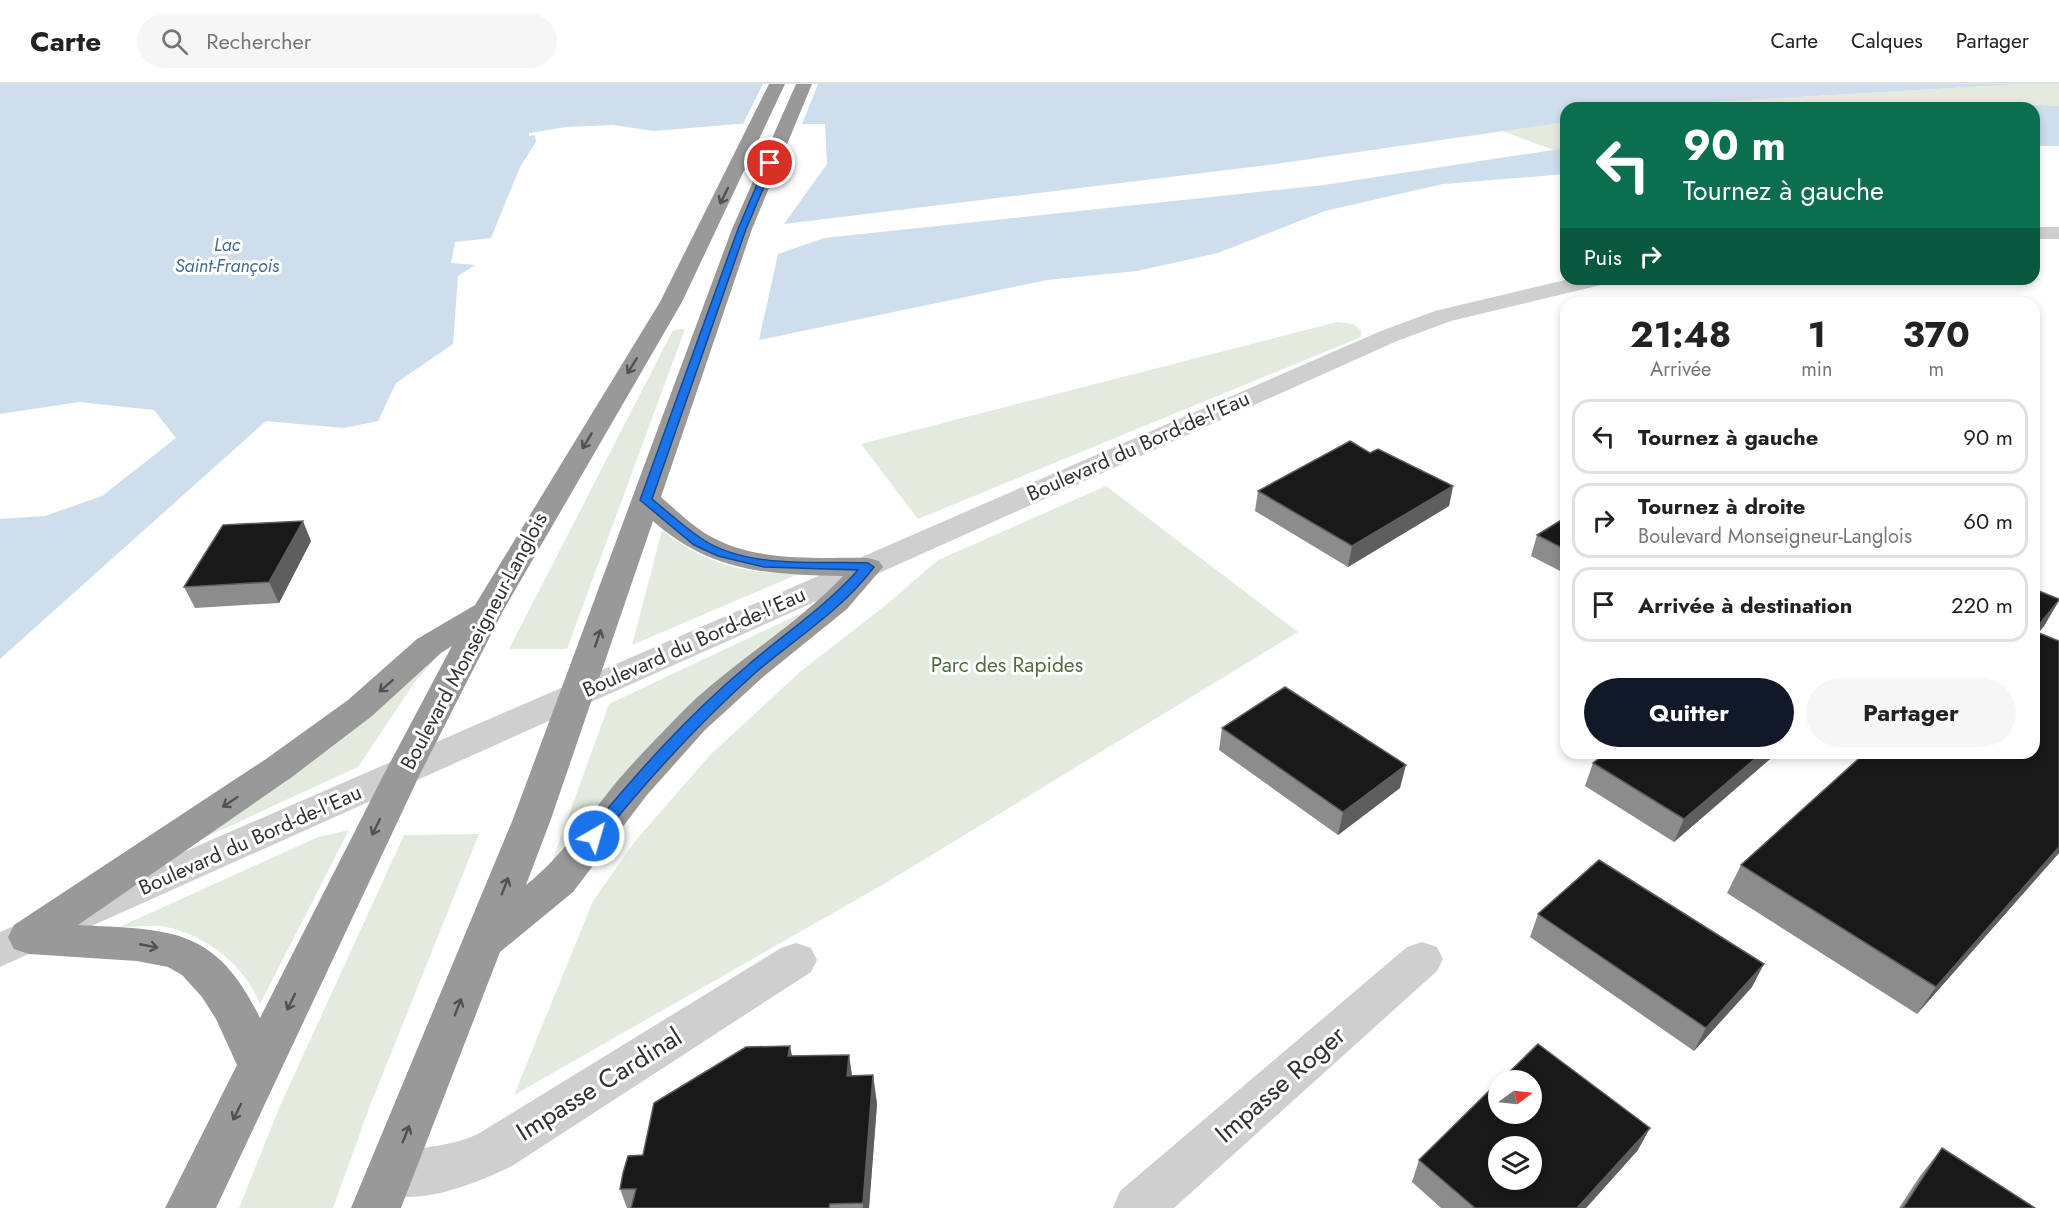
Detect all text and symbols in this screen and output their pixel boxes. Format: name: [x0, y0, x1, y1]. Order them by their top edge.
search box: [137, 14, 557, 68]
text: Carte: [30, 21, 101, 62]
icon: search: [158, 25, 191, 58]
text: Rechercher: [206, 25, 311, 57]
text: Carte: [1771, 26, 1818, 56]
text: Calques: [1851, 26, 1923, 56]
text: Partager: [1956, 26, 2029, 56]
text: 90 m: [1683, 115, 1786, 176]
icon: left: [1584, 126, 1662, 204]
pin: [744, 137, 795, 188]
icon: arrive: [753, 146, 786, 179]
text: Tournez à gauche: [1683, 171, 1884, 210]
one-way arrow: [717, 186, 729, 204]
water label: Lac Saint-François: [175, 232, 280, 279]
icon: right: [1634, 240, 1667, 273]
text: Puis: [1584, 241, 1622, 273]
text: 21:48: [1630, 308, 1731, 360]
text: 1: [1808, 308, 1826, 360]
text: 370: [1903, 308, 1970, 360]
text: Arrivée: [1650, 355, 1711, 384]
text: min: [1801, 355, 1833, 384]
text: m: [1928, 355, 1944, 384]
one-way arrow: [626, 357, 638, 374]
street label: Boulevard du Bord-de-l'Eau: [1022, 383, 1254, 509]
icon: left: [1587, 420, 1620, 453]
text: Tournez à gauche: [1638, 421, 1818, 453]
text: 90 m: [1963, 421, 2013, 453]
one-way arrow: [580, 432, 592, 449]
text: Tournez à droite: [1638, 490, 1805, 522]
icon: right: [1587, 504, 1620, 537]
text: 60 m: [1963, 505, 2013, 537]
street label: Boulevard Monseigneur-Langlois: [393, 507, 555, 775]
text: Boulevard Monseigneur-Langlois: [1638, 522, 1912, 551]
street label: Boulevard du Bord-de-l'Eau: [578, 579, 810, 705]
icon: arrive: [1587, 588, 1620, 621]
text: Arrivée à destination: [1638, 589, 1852, 621]
text: 220 m: [1951, 589, 2013, 621]
one-way arrow: [593, 629, 604, 648]
park label: Parc des Rapides: [931, 650, 1083, 680]
button: Quitter: [1584, 678, 1794, 747]
button: Partager: [1806, 678, 2016, 747]
one-way arrow: [378, 679, 394, 692]
street label: Boulevard du Bord-de-l'Eau: [134, 777, 366, 903]
one-way arrow: [222, 796, 239, 808]
position arrow: [562, 804, 626, 868]
one-way arrow: [370, 817, 382, 835]
one-way arrow: [500, 877, 511, 896]
one-way arrow: [139, 941, 158, 952]
one-way arrow: [285, 992, 296, 1010]
one-way arrow: [453, 998, 464, 1017]
street label: Impasse Roger: [1206, 1016, 1354, 1151]
street label: Impasse Cardinal: [509, 1018, 689, 1150]
north arrow: [1488, 1070, 1542, 1124]
map controls: [1488, 1070, 1542, 1190]
one-way arrow: [231, 1102, 243, 1120]
one-way arrow: [401, 1126, 412, 1144]
button: layers: [1488, 1136, 1542, 1190]

